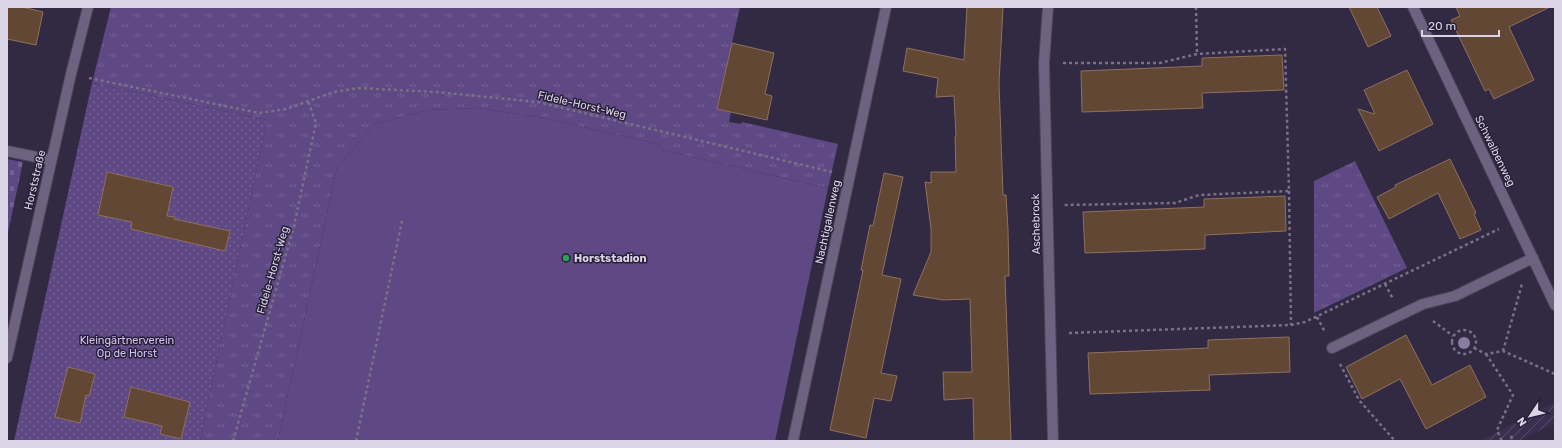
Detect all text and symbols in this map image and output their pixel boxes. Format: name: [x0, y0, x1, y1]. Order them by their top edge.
scale bar: [1422, 12, 1499, 38]
text: 20 m: [1428, 19, 1456, 33]
street label: Fidele-Horst-Weg: [536, 88, 628, 122]
street label: Schwalbenweg: [1472, 113, 1518, 189]
street label: Horststraße: [22, 149, 48, 211]
street label: Nachtigallenweg: [813, 179, 843, 265]
street label: Aschebrock: [1029, 193, 1043, 254]
street label: Fidele-Horst-Weg: [254, 225, 292, 315]
place label: Horststadion: [574, 252, 647, 265]
marker: Horststadion: [561, 253, 571, 263]
park label: Kleingärtnerverein Op de Horst: [80, 334, 174, 360]
north arrow: [1510, 396, 1550, 436]
text: N: [1515, 414, 1530, 428]

